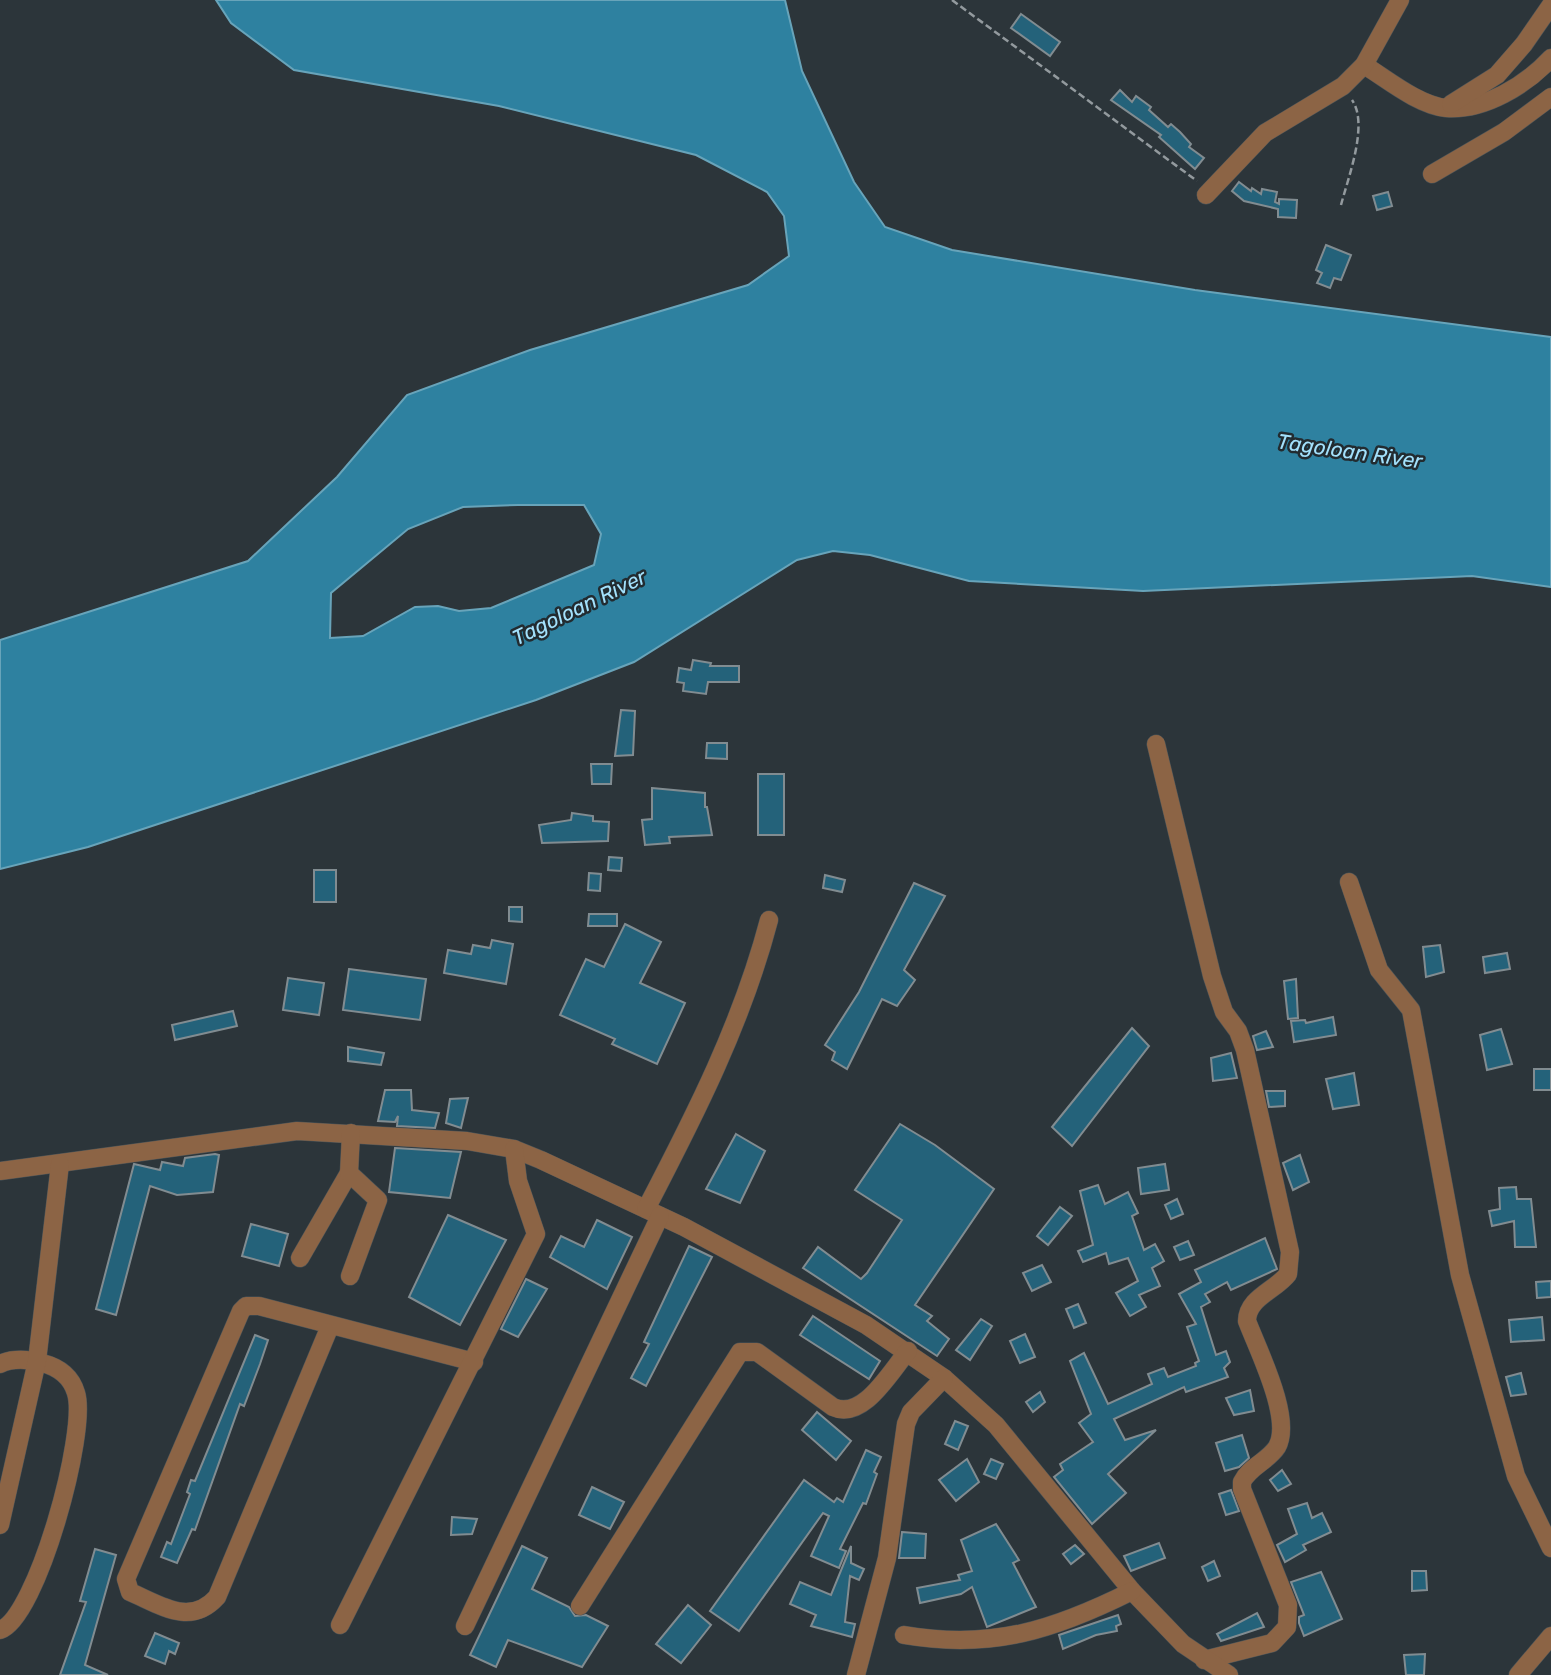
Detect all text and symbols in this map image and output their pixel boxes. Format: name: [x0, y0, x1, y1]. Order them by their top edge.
water label: Tagoloan River: [1276, 428, 1425, 474]
water label: Tagoloan River: [508, 563, 651, 650]

